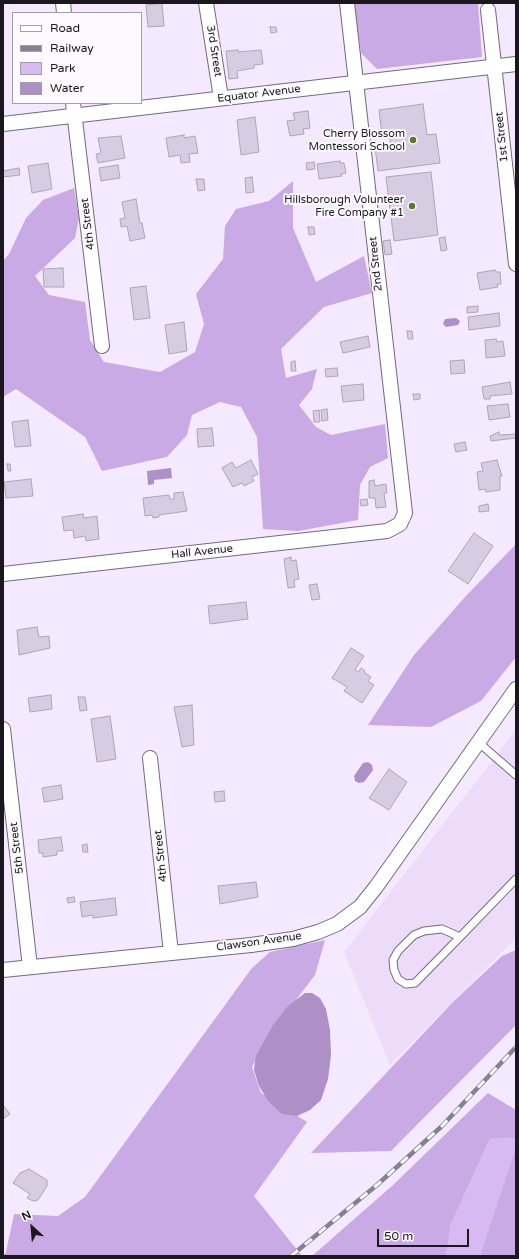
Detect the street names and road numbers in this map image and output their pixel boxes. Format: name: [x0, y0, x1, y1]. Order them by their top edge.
street label: 3rd Street: [203, 24, 225, 78]
street label: Equator Avenue: [217, 82, 301, 106]
street label: 1st Street: [493, 111, 511, 163]
street label: 4th Street: [78, 197, 98, 251]
street label: 2nd Street: [367, 236, 385, 292]
street label: Hall Avenue: [170, 542, 234, 562]
street label: 5th Street: [7, 821, 27, 875]
street label: 4th Street: [152, 829, 170, 883]
street label: Clawson Avenue: [215, 929, 303, 955]

